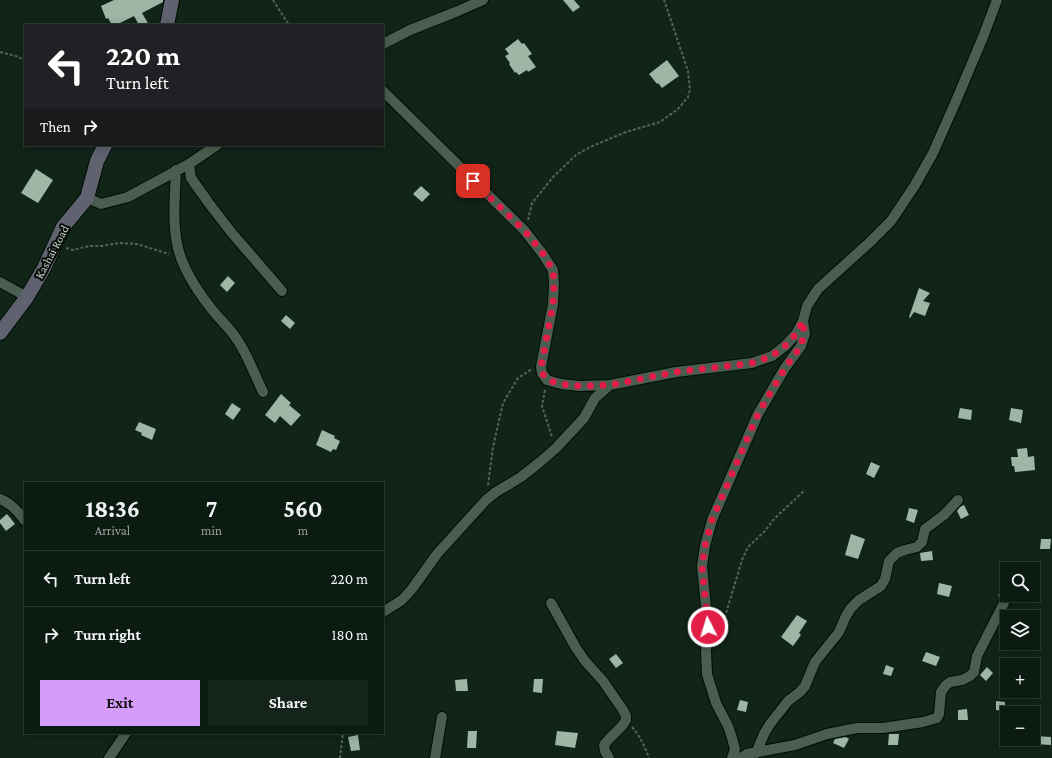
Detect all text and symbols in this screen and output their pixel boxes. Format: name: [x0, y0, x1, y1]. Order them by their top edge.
icon: left: [40, 40, 92, 92]
text: 220 m: [106, 40, 180, 71]
text: Turn left: [106, 73, 169, 93]
icon: right: [79, 116, 101, 138]
text: Then: [40, 119, 71, 135]
pin: [456, 164, 490, 198]
icon: arrive: [462, 170, 484, 192]
street label: Kashai Road: [32, 222, 72, 281]
text: 18:36: [85, 495, 140, 522]
text: 7: [206, 495, 217, 522]
text: 560: [283, 495, 323, 522]
text: Arrival: [95, 523, 130, 538]
text: min: [201, 523, 222, 538]
text: m: [298, 523, 308, 538]
map controls: [1000, 562, 1040, 746]
button: search: [1000, 562, 1040, 602]
icon: left: [40, 568, 62, 590]
text: Turn left: [74, 571, 130, 587]
text: 220 m: [330, 571, 368, 587]
position arrow: [687, 606, 729, 648]
button: layers: [1000, 610, 1040, 650]
icon: right: [40, 624, 62, 646]
text: Turn right: [74, 627, 141, 643]
text: 180 m: [332, 627, 368, 643]
button: +: [1000, 658, 1040, 698]
button: Exit: [40, 680, 200, 726]
button: Share: [208, 680, 368, 726]
button: −: [1000, 706, 1040, 746]

